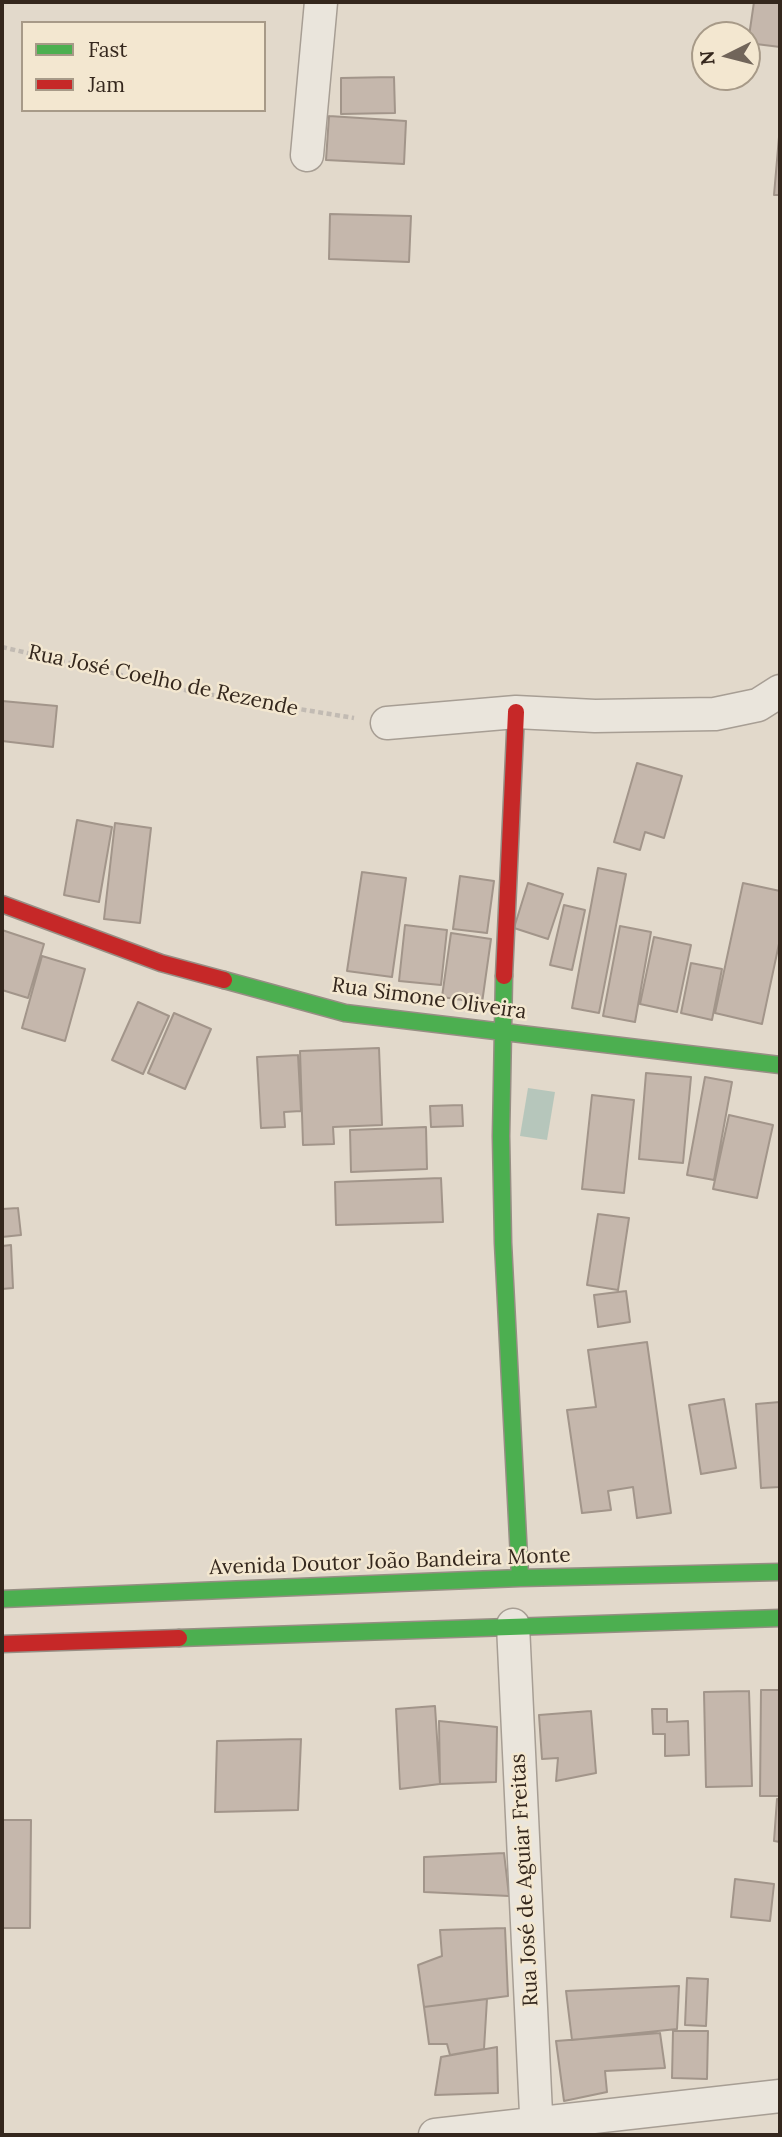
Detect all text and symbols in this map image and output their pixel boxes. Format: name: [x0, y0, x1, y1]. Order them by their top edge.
legend: [21, 21, 266, 112]
north arrow: [691, 21, 761, 91]
text: Fast: [88, 36, 127, 63]
text: N: [694, 49, 720, 67]
text: Jam: [88, 71, 125, 98]
street label: Rua José Coelho de Rezende: [26, 640, 300, 722]
street label: Rua Simone Oliveira: [330, 973, 528, 1025]
street label: Avenida Doutor João Bandeira Monte: [209, 1543, 571, 1581]
street label: Rua José de Aguiar Freitas: [506, 1753, 544, 2007]

